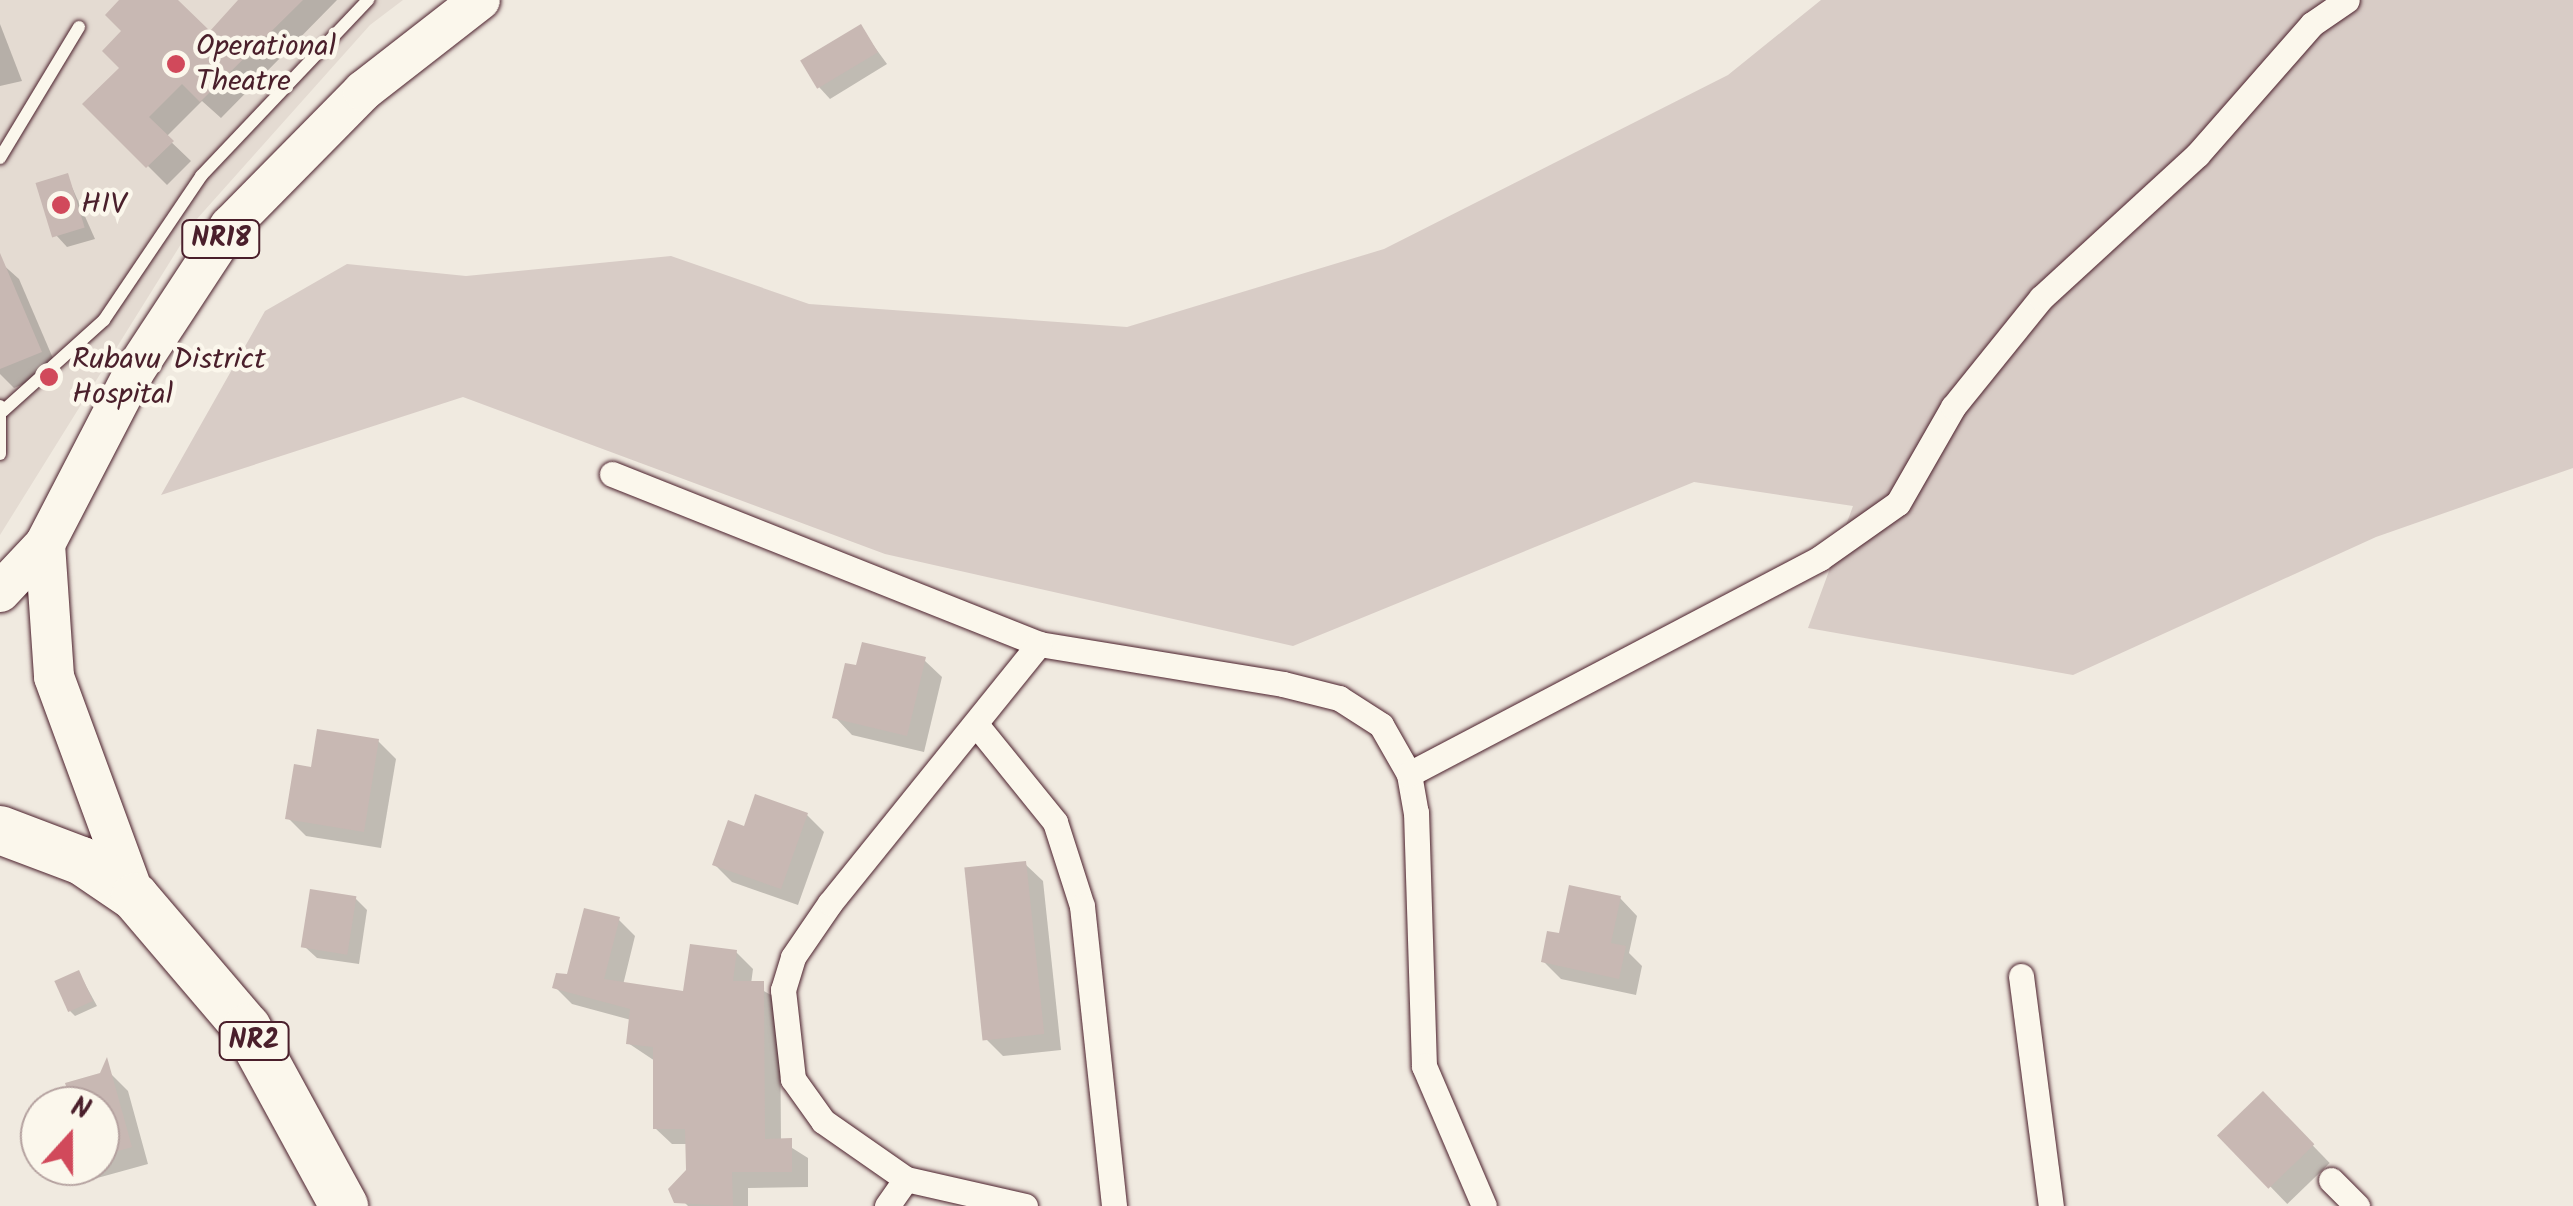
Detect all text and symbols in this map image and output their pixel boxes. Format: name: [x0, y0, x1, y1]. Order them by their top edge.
place label: Operational Theatre: [196, 29, 336, 100]
marker: Operational Theatre: [165, 53, 187, 75]
place label: HIV: [81, 187, 126, 223]
marker: HIV: [50, 194, 72, 216]
road number: NR18: [181, 216, 261, 262]
place label: Rubavu District Hospital: [72, 342, 266, 412]
marker: Rubavu District Hospital: [36, 364, 62, 390]
road number: NR2: [216, 1018, 292, 1064]
text: N: [64, 1085, 97, 1134]
north arrow: [20, 1086, 120, 1186]

